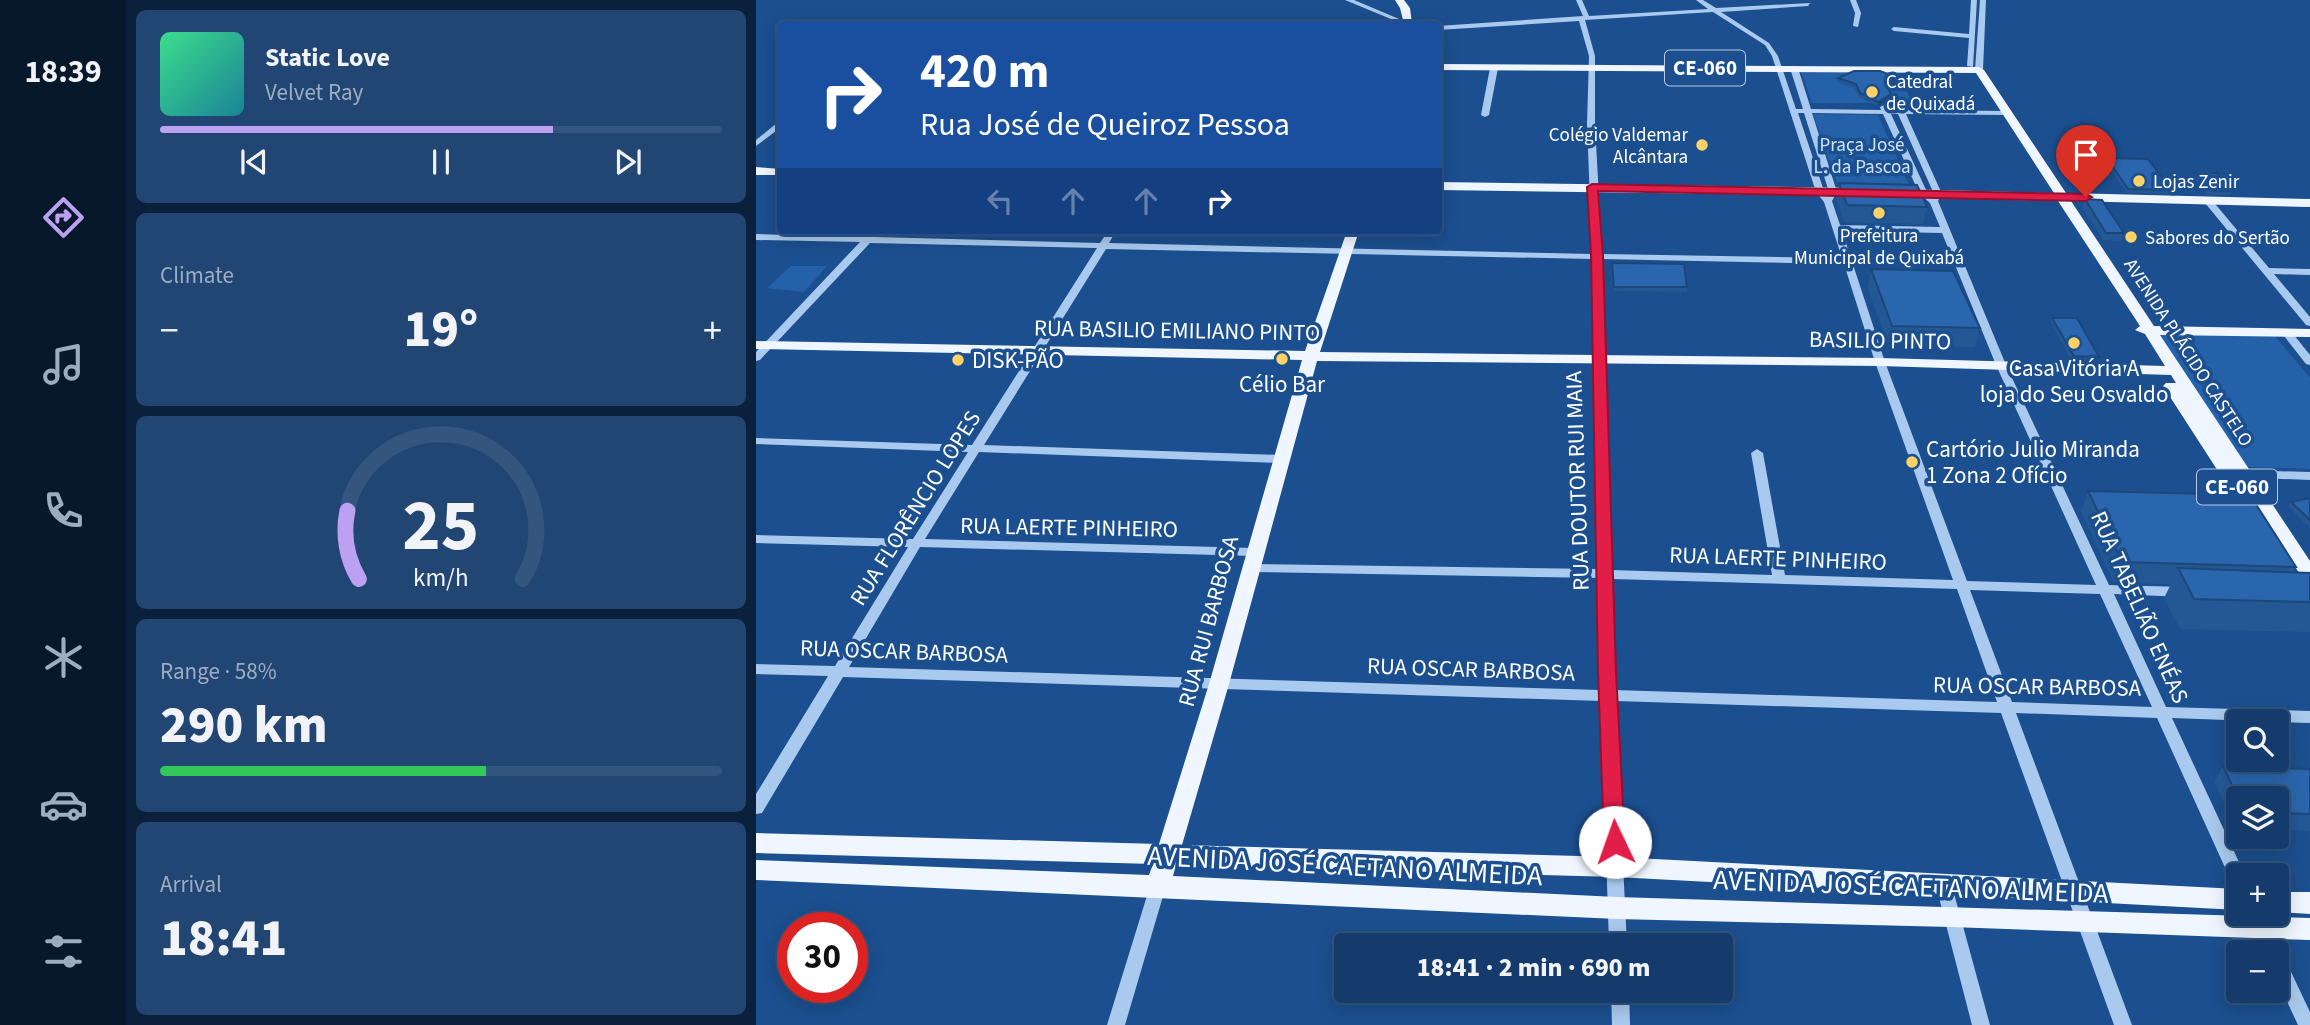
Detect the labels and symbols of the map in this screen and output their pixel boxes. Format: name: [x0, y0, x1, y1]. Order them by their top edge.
road number: CE-060: [1665, 50, 1745, 86]
place label: Catedral de Quixadá: [1886, 69, 1975, 118]
marker: Catedral de Quixadá: [1864, 84, 1880, 100]
place label: Colégio Valdemar Alcântara: [1549, 122, 1688, 171]
pin: [2056, 125, 2116, 197]
park label: Praça José L. da Pascoa: [1813, 132, 1911, 181]
marker: Colégio Valdemar Alcântara: [1694, 137, 1710, 153]
place label: Lojas Zenir: [2153, 169, 2240, 196]
marker: Lojas Zenir: [2131, 173, 2147, 189]
marker: Prefeitura Municipal de Quixabá: [1871, 205, 1887, 221]
place label: Prefeitura Municipal de Quixabá: [1794, 223, 1964, 272]
place label: Sabores do Sertão: [2145, 225, 2290, 252]
marker: Sabores do Sertão: [2123, 229, 2139, 245]
street label: AVENIDA PLÁCIDO CASTELO: [2117, 253, 2259, 452]
street label: RUA BASILIO EMILIANO PINTO: [1033, 312, 1320, 349]
street label: BASILIO PINTO: [1808, 323, 1951, 358]
marker: Casa Vitória A loja do Seu Osvaldo: [2066, 335, 2082, 351]
place label: DISK-PÃO: [972, 344, 1064, 377]
marker: Célio Bar: [1274, 351, 1290, 367]
marker: DISK-PÃO: [950, 352, 966, 368]
place label: Casa Vitória A loja do Seu Osvaldo: [1980, 352, 2168, 411]
place label: Célio Bar: [1239, 368, 1326, 401]
street label: RUA DOUTOR RUI MAIA: [1557, 370, 1598, 591]
street label: RUA FLORÊNCIO LOPES: [842, 404, 989, 612]
place label: Cartório Julio Miranda 1 Zona 2 Ofício: [1926, 433, 2140, 492]
marker: Cartório Julio Miranda 1 Zona 2 Ofício: [1904, 454, 1920, 470]
road number: CE-060: [2197, 470, 2277, 504]
street label: RUA TABELIÃO ENÉAS: [2082, 506, 2197, 709]
street label: RUA LAERTE PINHEIRO: [960, 509, 1178, 546]
street label: RUA RUI BARBOSA: [1170, 531, 1247, 710]
street label: RUA LAERTE PINHEIRO: [1669, 538, 1887, 579]
street label: RUA OSCAR BARBOSA: [799, 631, 1009, 672]
street label: RUA OSCAR BARBOSA: [1366, 649, 1576, 690]
street label: RUA OSCAR BARBOSA: [1933, 668, 2142, 705]
position arrow: [1578, 805, 1652, 879]
street label: AVENIDA JOSÉ CAETANO ALMEIDA: [1147, 836, 1544, 896]
street label: AVENIDA JOSÉ CAETANO ALMEIDA: [1713, 860, 2110, 914]
speed limit sign: 30: [777, 912, 868, 1003]

